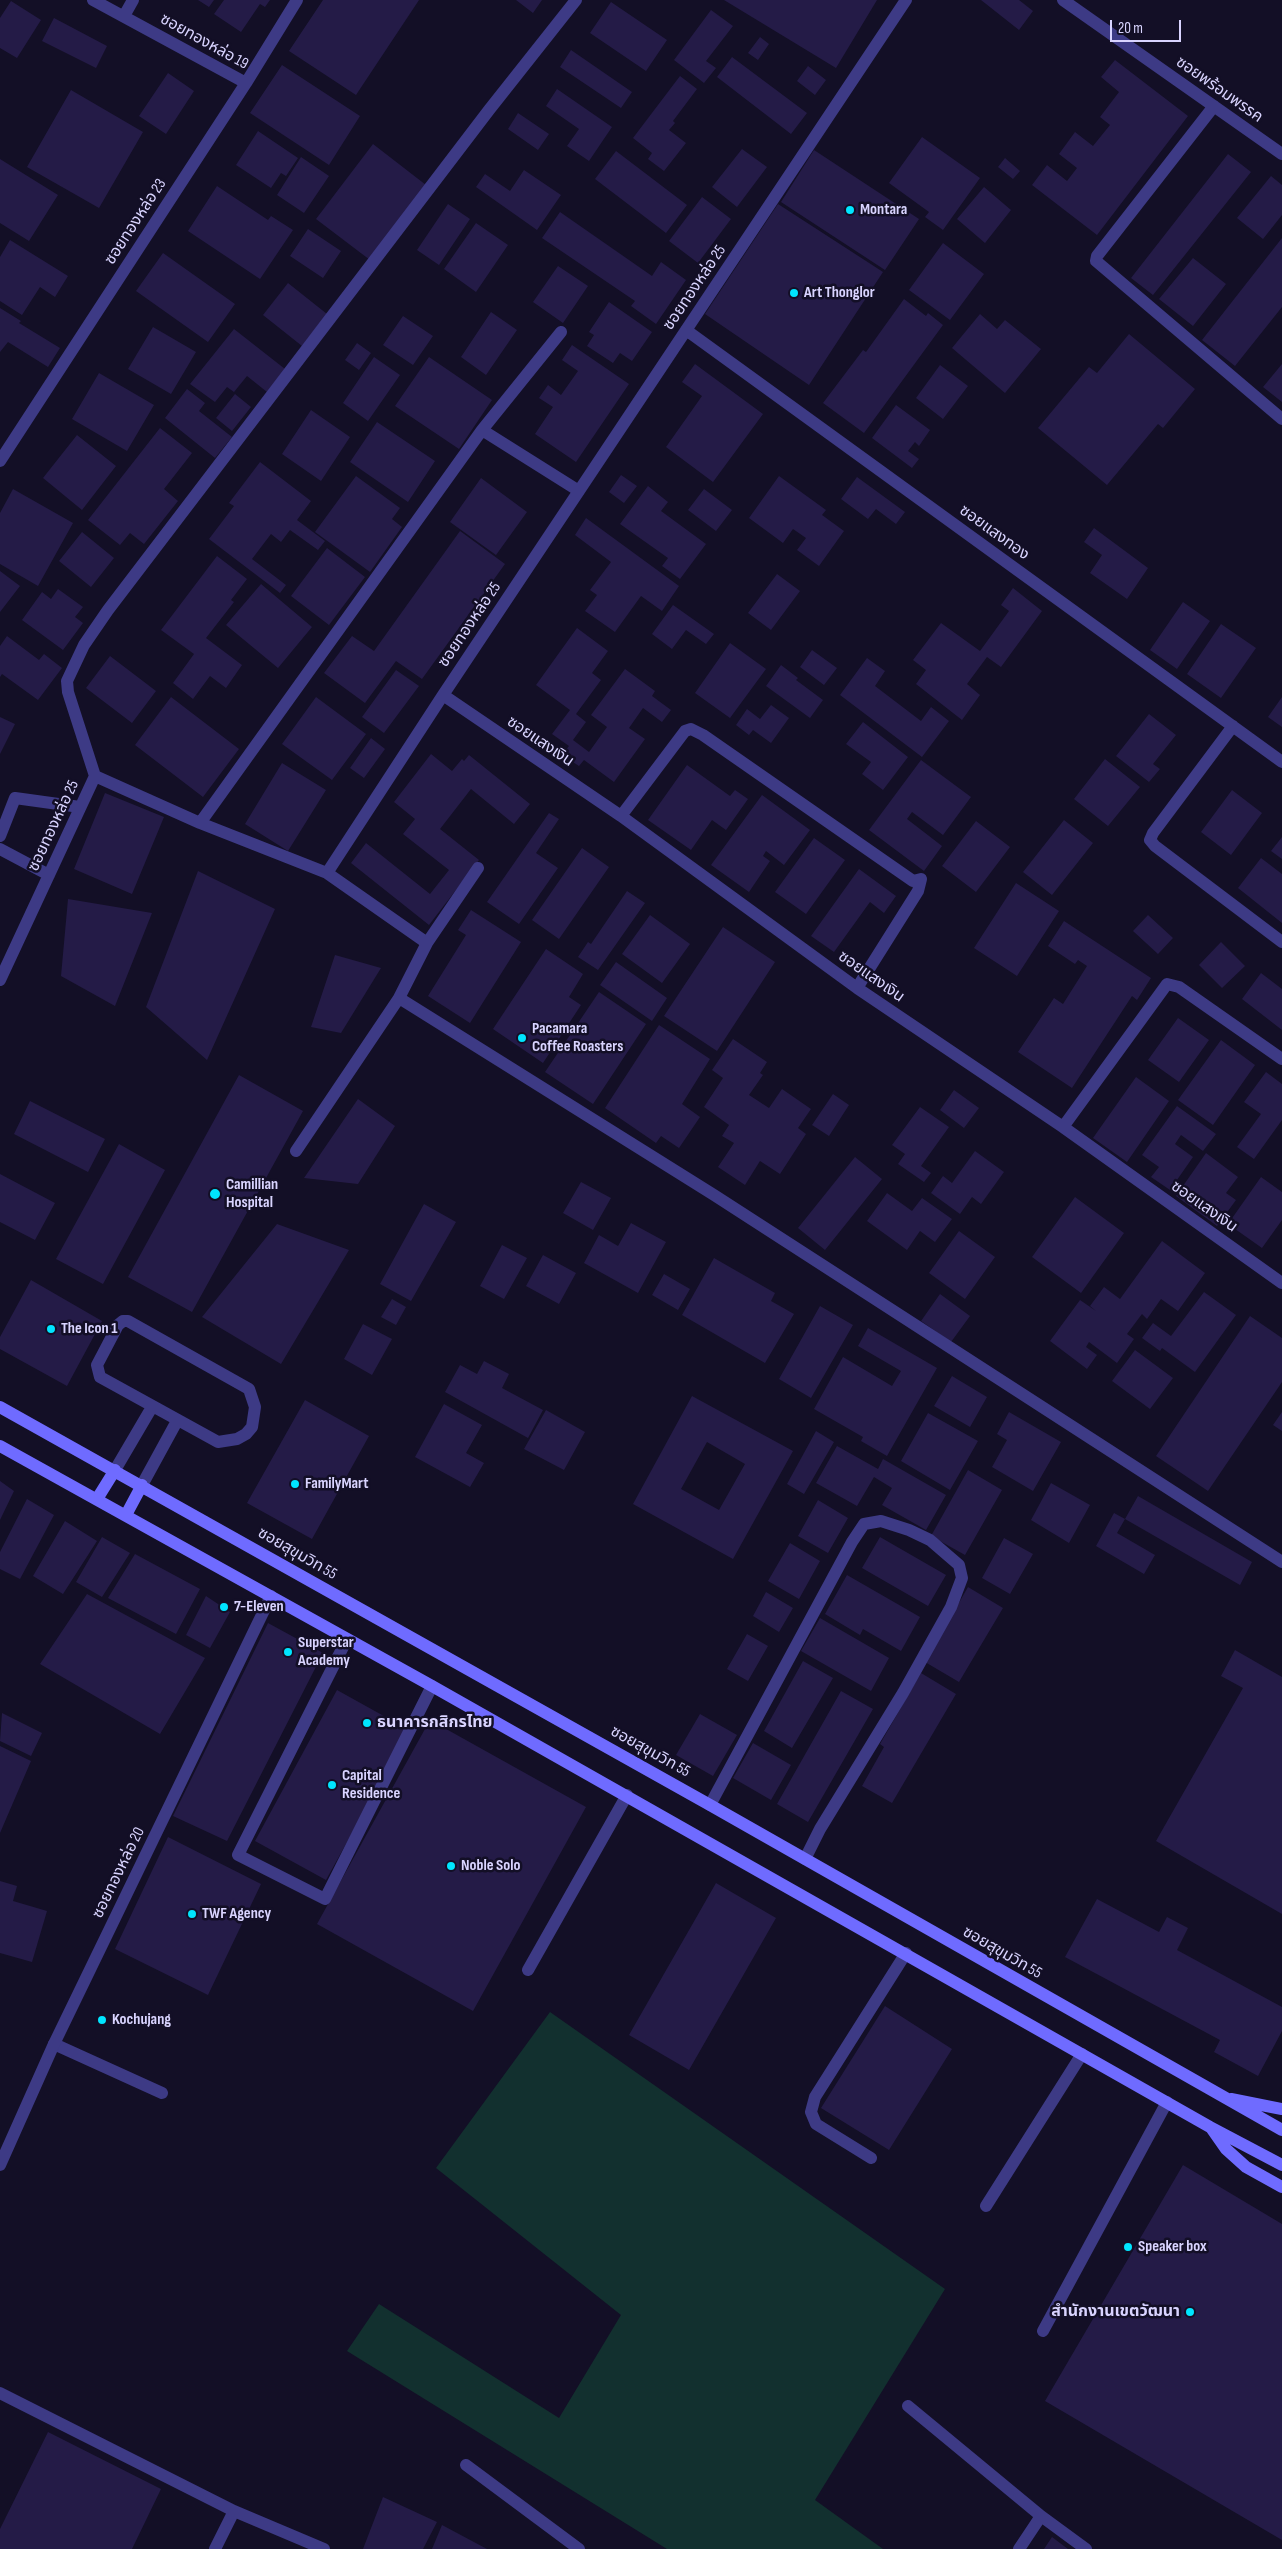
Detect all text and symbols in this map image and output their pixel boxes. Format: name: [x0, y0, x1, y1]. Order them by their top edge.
street label: ซอยทองหล่อ 19: [156, 10, 252, 74]
scale bar: [1112, 10, 1183, 42]
text: 20 m: [1118, 19, 1143, 38]
street label: ซอยพร้อมพรรค: [1172, 53, 1266, 127]
street label: ซอยทองหล่อ 23: [101, 175, 171, 269]
place label: Montara: [860, 200, 907, 220]
marker: Montara: [844, 204, 856, 216]
street label: ซอยทองหล่อ 25: [660, 242, 730, 334]
place label: Art Thonglor: [804, 283, 875, 303]
marker: Art Thonglor: [788, 287, 800, 299]
street label: ซอยแสงทอง: [955, 501, 1033, 565]
street label: ซอยทองหล่อ 25: [435, 579, 505, 671]
street label: ซอยแสงเงิน: [503, 713, 577, 771]
street label: ซอยทองหล่อ 25: [25, 777, 83, 875]
street label: ซอยแสงเงิน: [834, 947, 908, 1007]
place label: Pacamara Coffee Roasters: [532, 1019, 623, 1057]
marker: Pacamara Coffee Roasters: [516, 1032, 528, 1044]
place label: Camillian Hospital: [226, 1175, 278, 1213]
street label: ซอยแสงเงิน: [1167, 1177, 1241, 1237]
marker: Camillian Hospital: [208, 1187, 222, 1201]
place label: The Icon 1: [61, 1319, 117, 1339]
marker: The Icon 1: [45, 1323, 57, 1335]
place label: FamilyMart: [305, 1474, 369, 1494]
marker: FamilyMart: [289, 1478, 301, 1490]
street label: ซอยสุขุมวิท 55: [254, 1524, 340, 1584]
place label: 7-Eleven: [234, 1597, 284, 1617]
marker: 7-Eleven: [218, 1601, 230, 1613]
place label: Superstar Academy: [298, 1633, 354, 1671]
marker: Superstar Academy: [282, 1646, 294, 1658]
place label: ธนาคารกสิกรไทย: [377, 1713, 493, 1733]
marker: ธนาคารกสิกรไทย: [361, 1717, 373, 1729]
street label: ซอยสุขุมวิท 55: [607, 1722, 693, 1782]
place label: Capital Residence: [342, 1766, 400, 1804]
marker: Capital Residence: [326, 1779, 338, 1791]
street label: ซอยทองหล่อ 20: [89, 1824, 149, 1922]
place label: Noble Solo: [461, 1856, 520, 1876]
marker: Noble Solo: [445, 1860, 457, 1872]
place label: TWF Agency: [202, 1904, 271, 1924]
marker: TWF Agency: [186, 1908, 198, 1920]
street label: ซอยสุขุมวิท 55: [959, 1923, 1045, 1983]
place label: Kochujang: [112, 2010, 171, 2030]
marker: Kochujang: [96, 2014, 108, 2026]
place label: Speaker box: [1138, 2237, 1207, 2257]
marker: Speaker box: [1122, 2241, 1134, 2253]
place label: สำนักงานเขตวัฒนา: [1051, 2302, 1180, 2322]
marker: สำนักงานเขตวัฒนา: [1184, 2306, 1196, 2318]

